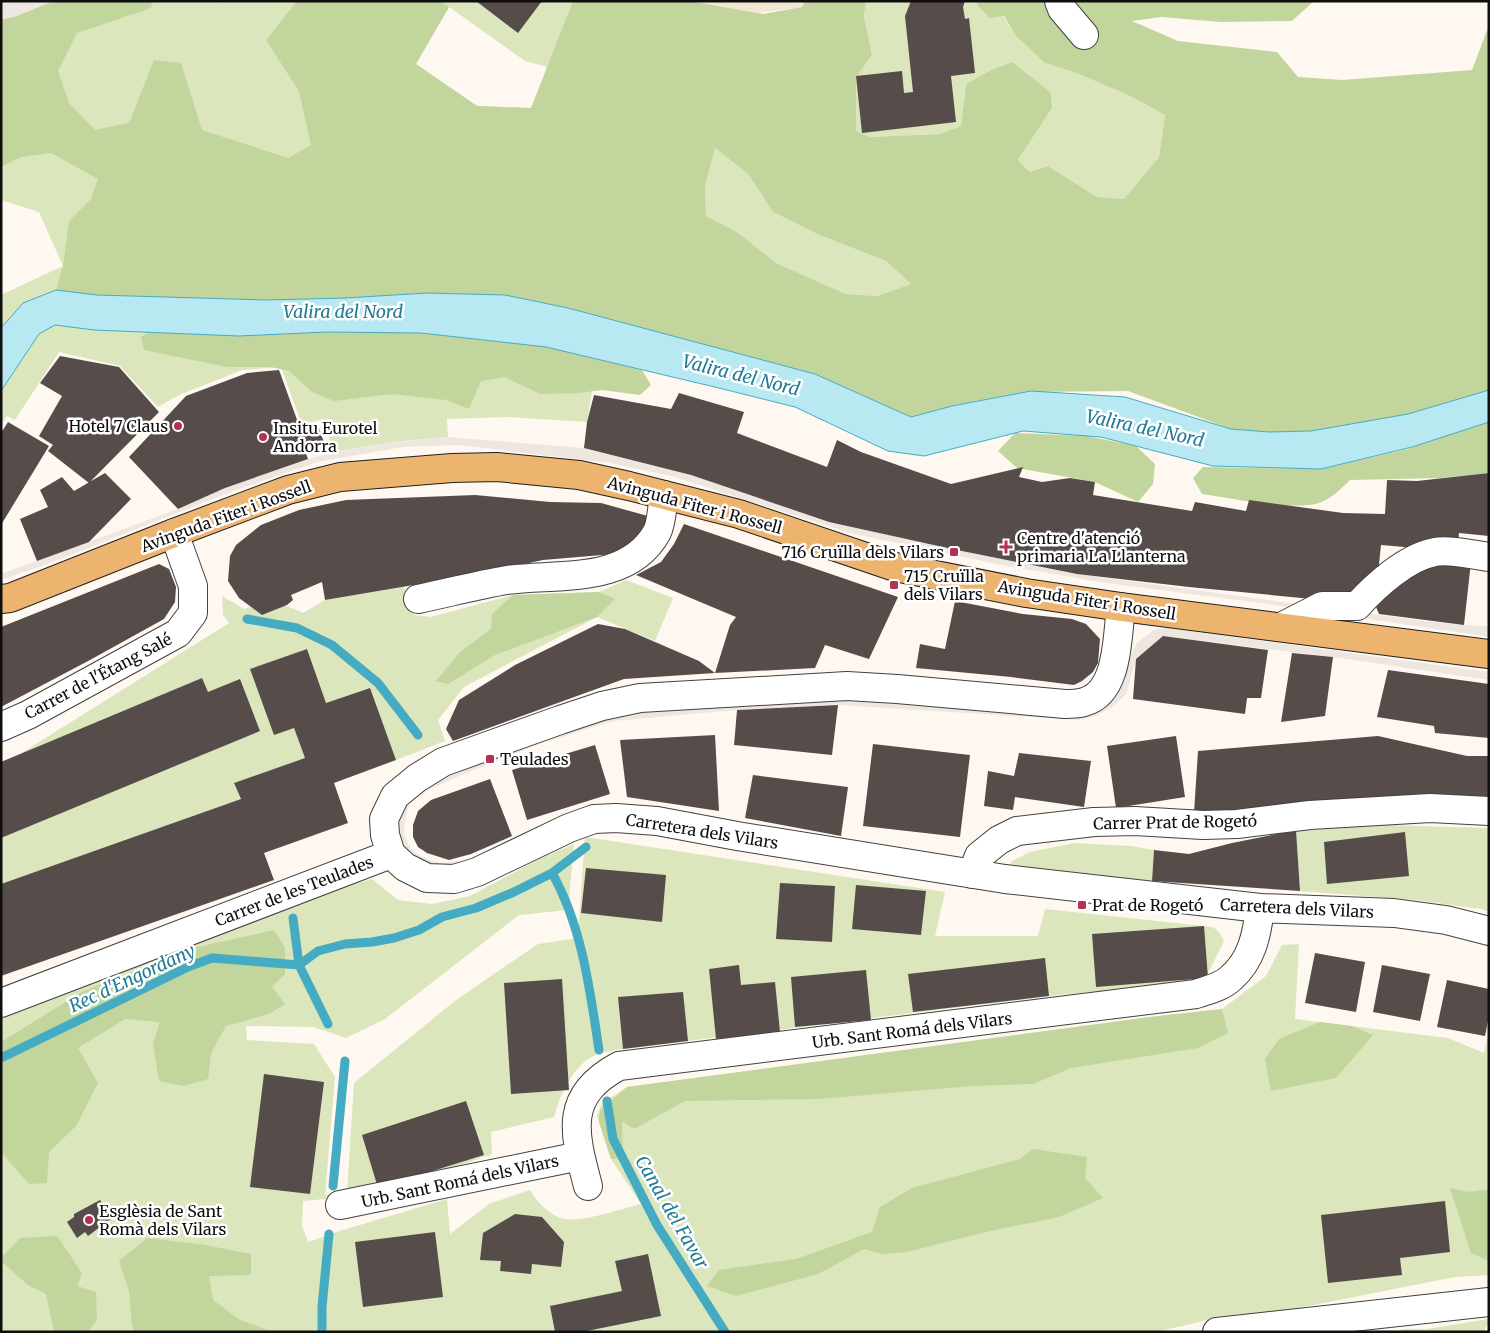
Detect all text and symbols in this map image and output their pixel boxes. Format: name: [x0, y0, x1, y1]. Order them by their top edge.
water label: Valira del Nord: [283, 300, 403, 323]
water label: Valira del Nord: [680, 349, 802, 401]
water label: Valira del Nord: [1084, 404, 1207, 452]
place label: Hotel 7 Claus: [69, 416, 168, 436]
place label: Insitu Eurotel Andorra: [272, 418, 377, 456]
marker: Hotel 7 Claus: [172, 420, 184, 432]
marker: Insitu Eurotel Andorra: [257, 431, 269, 443]
street label: Avinguda Fiter i Rossell: [605, 472, 785, 538]
street label: Avinguda Fiter i Rossell: [137, 476, 314, 557]
place label: Centre d'atenció primaria La Llanterna: [1017, 528, 1186, 566]
marker: Centre d'atenció primaria La Llanterna: [999, 540, 1013, 554]
place label: 716 Cruïlla dels Vilars: [781, 542, 944, 562]
marker: 716 Cruïlla dels Vilars: [948, 546, 960, 558]
place label: 715 Cruïlla dels Vilars: [904, 566, 984, 604]
street label: Avinguda Fiter i Rossell: [996, 576, 1177, 624]
marker: 715 Cruïlla dels Vilars: [888, 579, 900, 591]
street label: Carrer de l'Étang Salé: [21, 629, 175, 723]
place label: Teulades: [500, 749, 569, 769]
marker: Teulades: [484, 753, 496, 765]
street label: Carretera dels Vilars: [624, 809, 780, 853]
street label: Carrer Prat de Rogetó: [1093, 811, 1257, 833]
street label: Carrer de les Teulades: [212, 851, 376, 930]
street label: Carretera dels Vilars: [1220, 894, 1375, 922]
place label: Prat de Rogetó: [1092, 895, 1203, 915]
marker: Prat de Rogetó: [1076, 899, 1088, 911]
water label: Rec d'Engordany: [65, 939, 199, 1017]
street label: Urb. Sant Romá dels Vilars: [811, 1008, 1013, 1052]
street label: Urb. Sant Romá dels Vilars: [359, 1150, 561, 1212]
water label: Canal del Favar: [630, 1151, 714, 1273]
place label: Esglèsia de Sant Romà dels Vilars: [99, 1201, 227, 1239]
marker: Esglèsia de Sant Romà dels Vilars: [83, 1214, 95, 1226]

